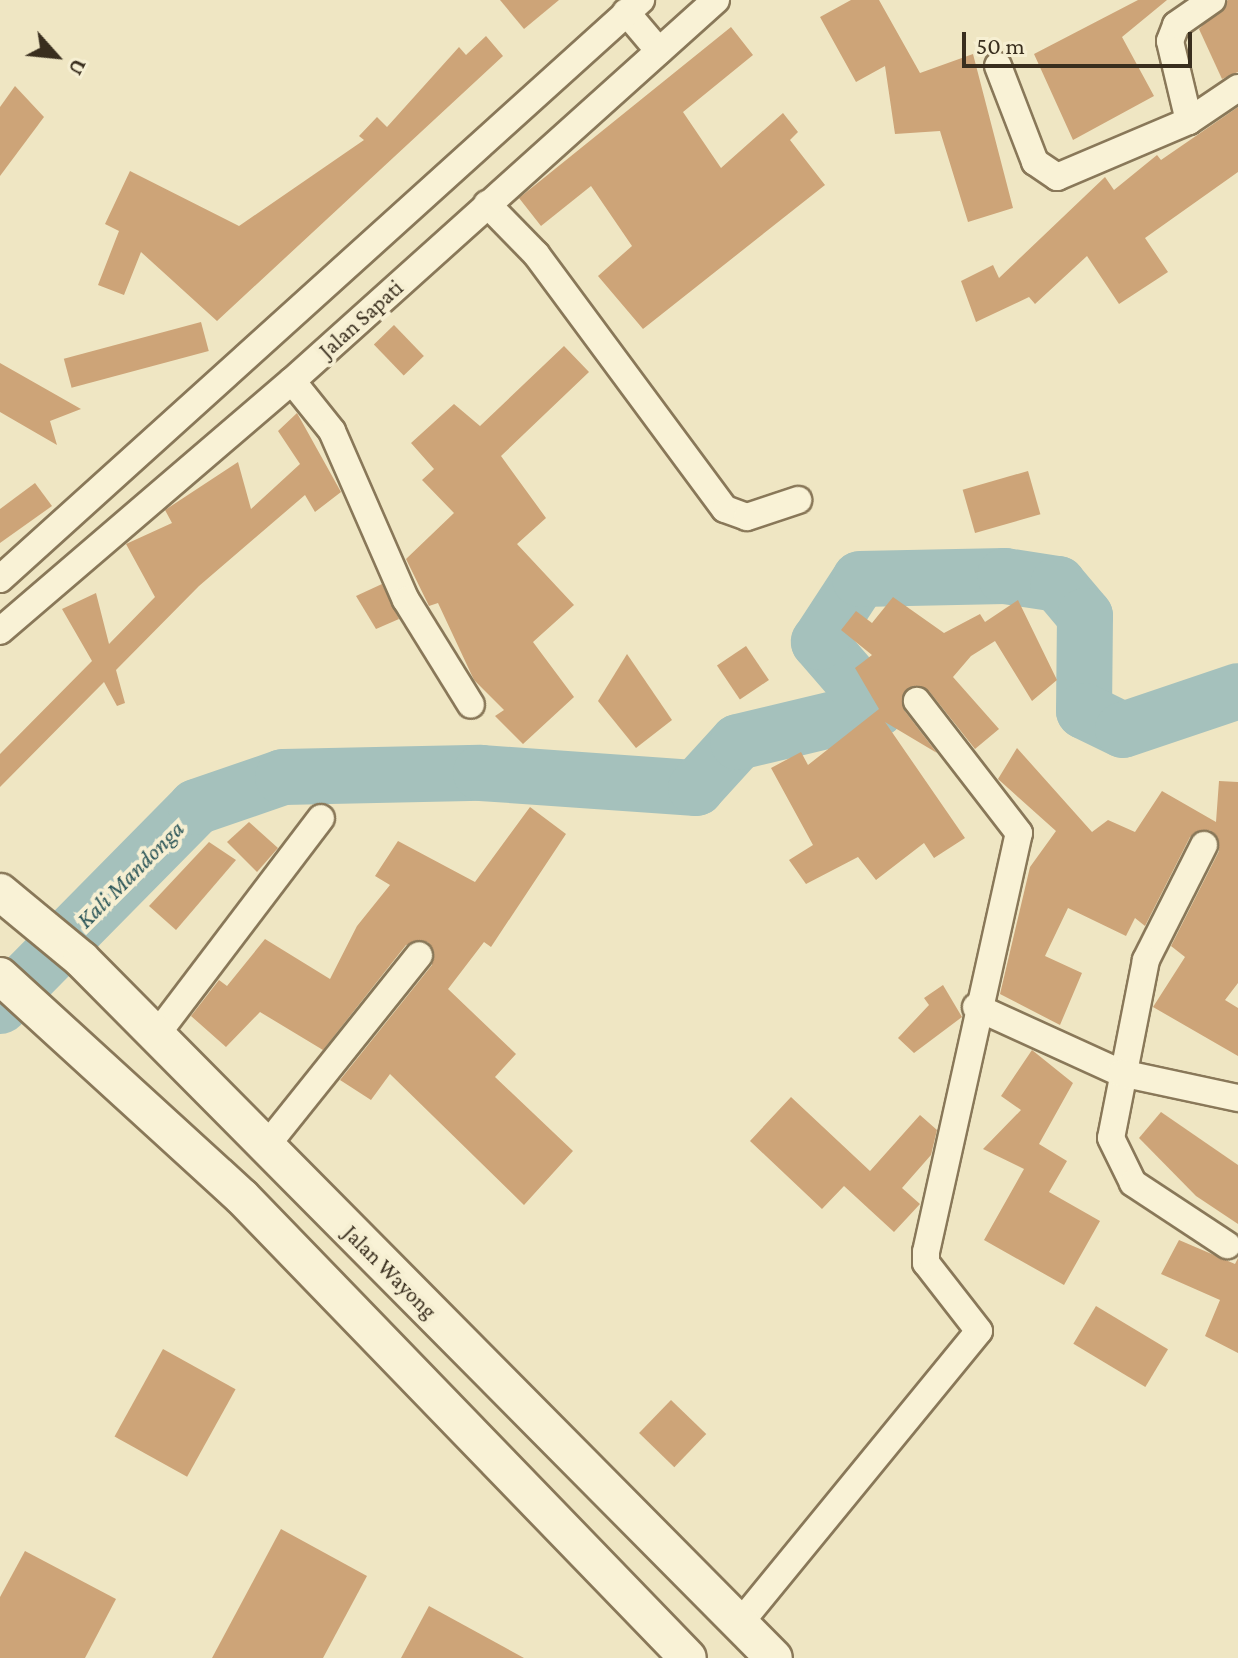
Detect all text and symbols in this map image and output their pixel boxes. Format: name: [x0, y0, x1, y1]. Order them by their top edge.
north arrow: [16, 16, 96, 96]
scale bar: [966, 16, 1196, 66]
text: 50 m: [976, 32, 1025, 59]
text: U: [63, 55, 92, 80]
street label: Jalan Sapati: [314, 274, 408, 364]
water label: Kali Mandonga: [70, 814, 190, 934]
street label: Jalan Wayong: [338, 1220, 442, 1324]

